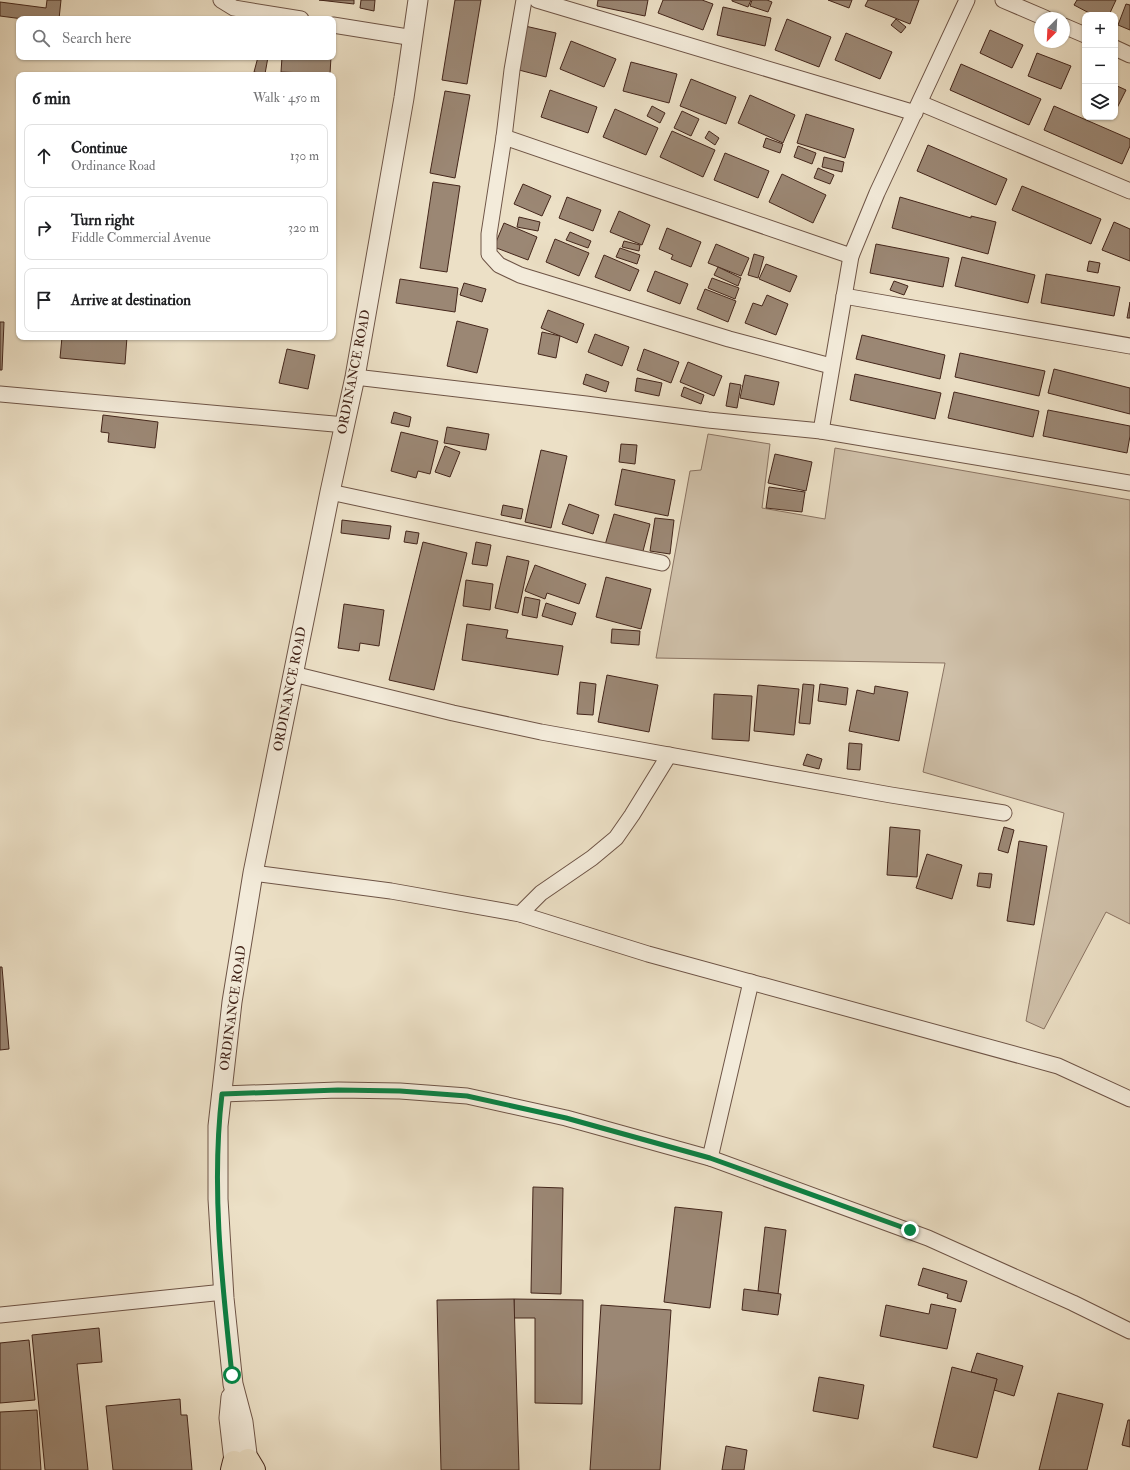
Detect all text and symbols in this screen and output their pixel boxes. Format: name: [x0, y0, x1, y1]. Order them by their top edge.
north arrow: [1034, 12, 1070, 48]
map controls: [1082, 12, 1118, 120]
button: +: [1082, 12, 1118, 48]
search box: [16, 16, 336, 60]
icon: search: [30, 27, 52, 49]
text: Search here: [62, 29, 131, 48]
button: −: [1082, 48, 1118, 84]
button: layers: [1082, 84, 1118, 120]
text: 6 min: [32, 88, 71, 109]
text: Walk · 450 m: [253, 90, 320, 106]
text: Continue: [71, 139, 127, 158]
icon: ahead: [33, 145, 55, 167]
text: 130 m: [290, 148, 319, 164]
text: Ordinance Road: [71, 158, 156, 174]
text: Turn right: [71, 211, 134, 230]
icon: right: [33, 217, 55, 239]
text: 320 m: [288, 220, 319, 236]
text: Fiddle Commercial Avenue: [71, 230, 211, 246]
icon: arrive: [33, 289, 55, 311]
text: Arrive at destination: [71, 291, 191, 310]
street label: ORDINANCE ROAD: [334, 308, 374, 436]
street label: ORDINANCE ROAD: [270, 625, 310, 753]
street label: ORDINANCE ROAD: [216, 944, 250, 1072]
route end: [901, 1221, 919, 1239]
route start: [223, 1366, 241, 1384]

